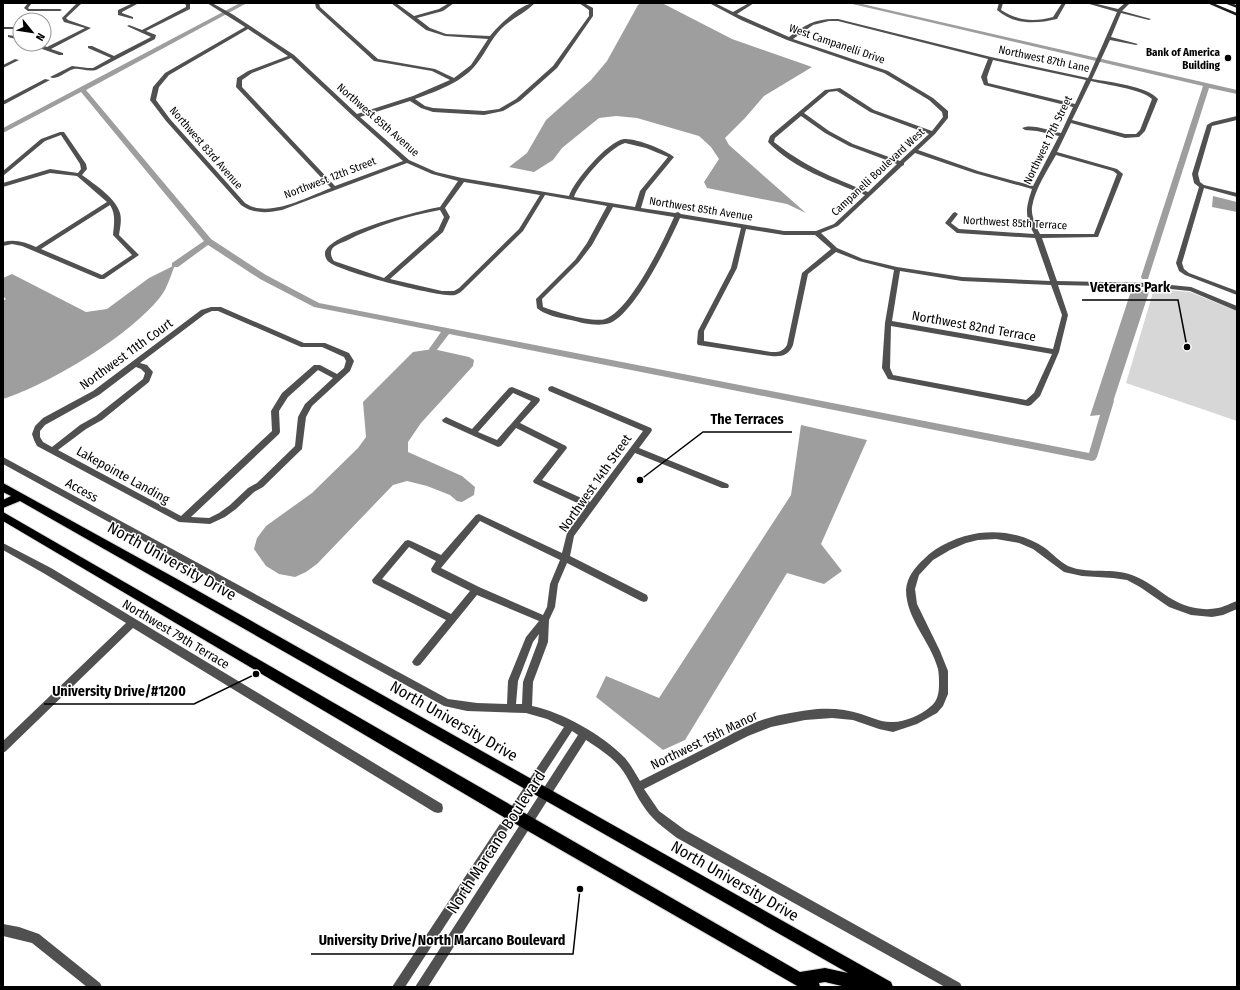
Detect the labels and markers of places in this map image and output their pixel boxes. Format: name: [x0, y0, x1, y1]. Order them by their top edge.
place label: Bank of America Building: [1146, 46, 1221, 72]
marker: Bank of America Building: [1223, 53, 1233, 63]
callout: Veterans Park: [1082, 274, 1178, 300]
callout: The Terraces: [703, 406, 792, 432]
callout: University Drive/#1200: [44, 678, 194, 704]
callout: University Drive/North Marcano Boulevard: [311, 928, 573, 954]

